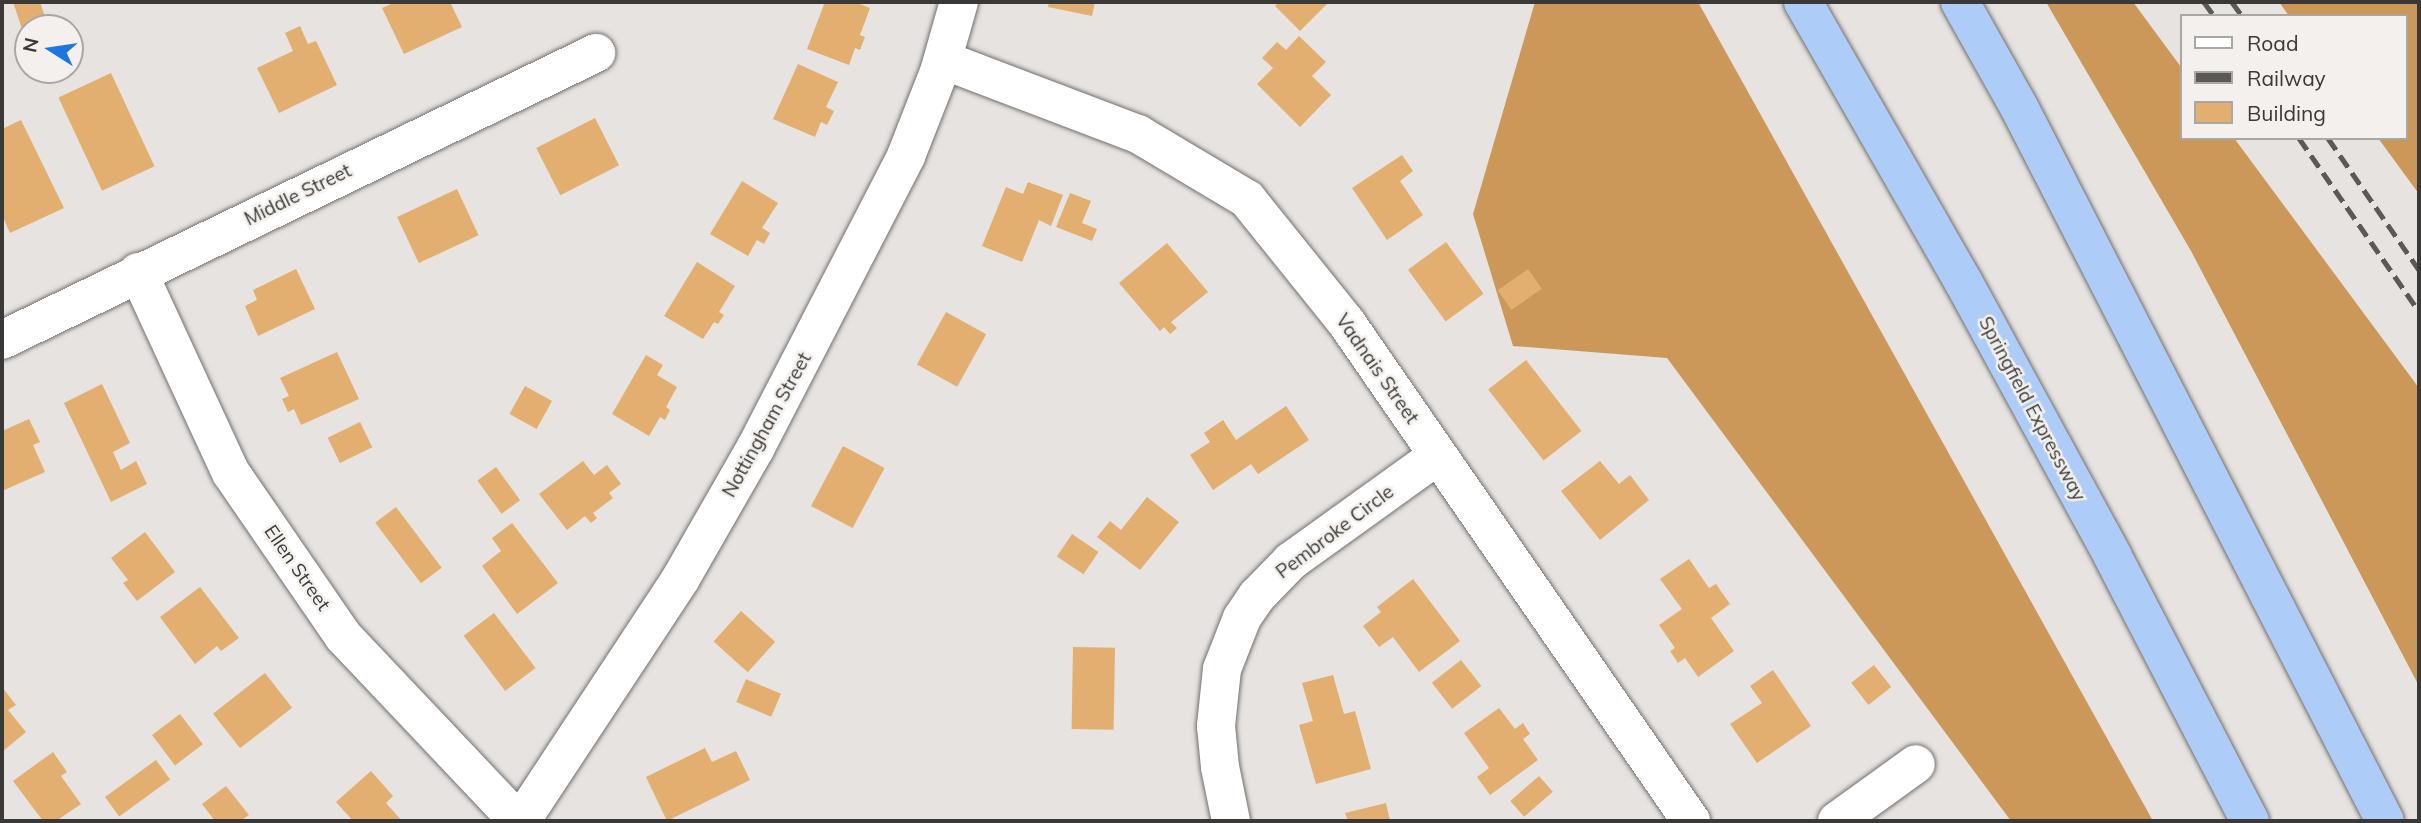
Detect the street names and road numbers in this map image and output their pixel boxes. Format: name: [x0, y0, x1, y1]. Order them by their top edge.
street label: Middle Street: [241, 159, 355, 231]
street label: Vadnais Street: [1331, 310, 1423, 428]
street label: Springfield Expressway: [1974, 313, 2090, 505]
street label: Nottingham Street: [718, 349, 816, 501]
street label: Pembroke Circle: [1272, 480, 1398, 584]
street label: Ellen Street: [259, 521, 335, 615]

